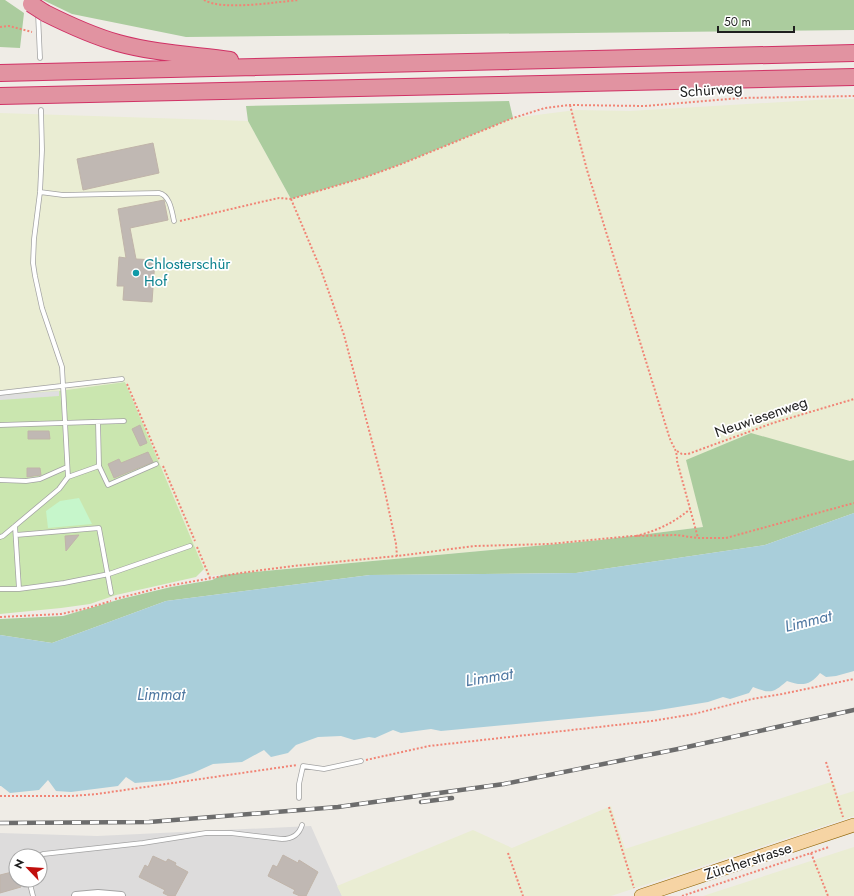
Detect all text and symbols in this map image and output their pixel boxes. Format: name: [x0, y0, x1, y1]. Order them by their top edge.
scale bar: [718, 8, 794, 34]
text: 50 m: [724, 13, 751, 31]
street label: Schürweg: [679, 77, 743, 103]
place label: Chlosterschür Hof: [144, 253, 231, 292]
marker: Chlosterschür Hof: [131, 268, 141, 278]
street label: Neuwiesenweg: [712, 391, 810, 443]
water label: Limmat: [782, 604, 835, 638]
water label: Limmat: [464, 662, 516, 692]
water label: Limmat: [137, 683, 186, 706]
street label: Zürcherstrasse: [701, 836, 795, 885]
north arrow: [8, 848, 48, 888]
text: N: [10, 856, 28, 871]

